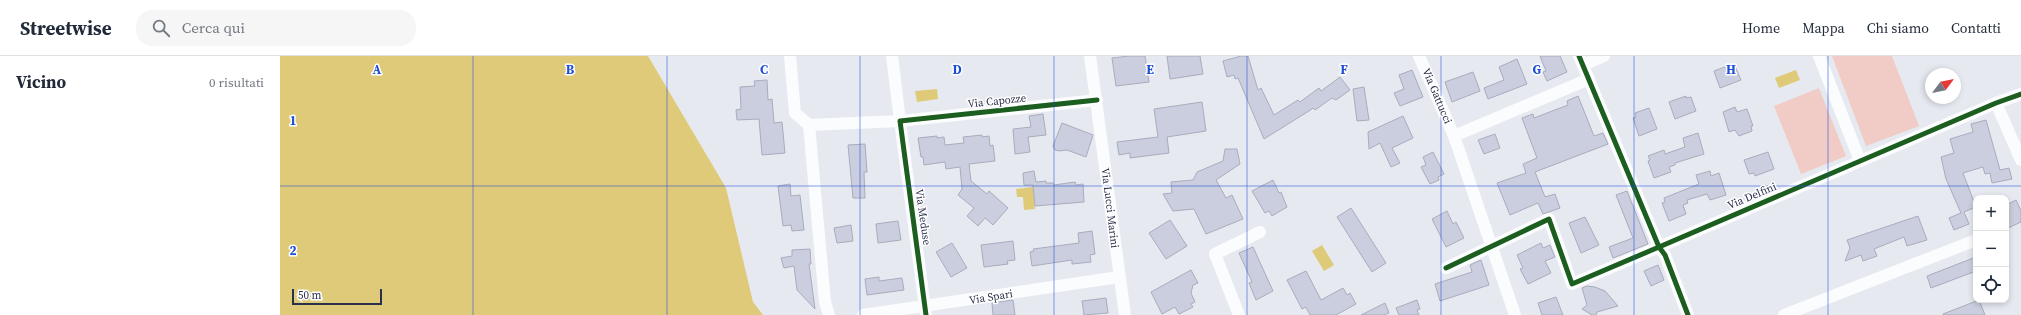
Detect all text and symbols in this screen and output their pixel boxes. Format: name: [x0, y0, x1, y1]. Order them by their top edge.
search box: [136, 10, 416, 46]
text: Streetwise: [20, 15, 112, 41]
icon: search: [150, 17, 172, 39]
text: Cerca qui: [182, 17, 245, 38]
text: Home: [1742, 18, 1780, 38]
text: Mappa: [1802, 18, 1845, 38]
text: Chi siamo: [1867, 18, 1929, 38]
text: Contatti: [1951, 18, 2001, 38]
text: A: [373, 61, 382, 78]
text: B: [566, 61, 575, 78]
text: C: [760, 61, 768, 78]
text: D: [952, 61, 962, 78]
text: E: [1146, 61, 1154, 78]
text: F: [1340, 61, 1348, 78]
text: G: [1533, 61, 1542, 78]
text: H: [1726, 61, 1736, 78]
street label: Via Gattucci: [1419, 66, 1455, 126]
north arrow: [1925, 68, 1961, 104]
text: Vicino: [16, 70, 66, 94]
text: 0 risultati: [209, 74, 264, 91]
street label: Via Capozze: [967, 90, 1027, 112]
text: 1: [289, 112, 297, 129]
street label: Via Lucci Marini: [1098, 167, 1122, 249]
street label: Via Delfini: [1725, 179, 1779, 213]
street label: Via Meduse: [912, 188, 934, 247]
map controls: [1973, 195, 2009, 303]
button: +: [1973, 195, 2009, 231]
button: −: [1973, 231, 2009, 267]
text: 2: [289, 242, 297, 259]
button: locate: [1973, 267, 2009, 303]
street label: Via Spari: [968, 286, 1014, 308]
scale bar: [292, 287, 382, 306]
text: 50 m: [298, 288, 321, 303]

